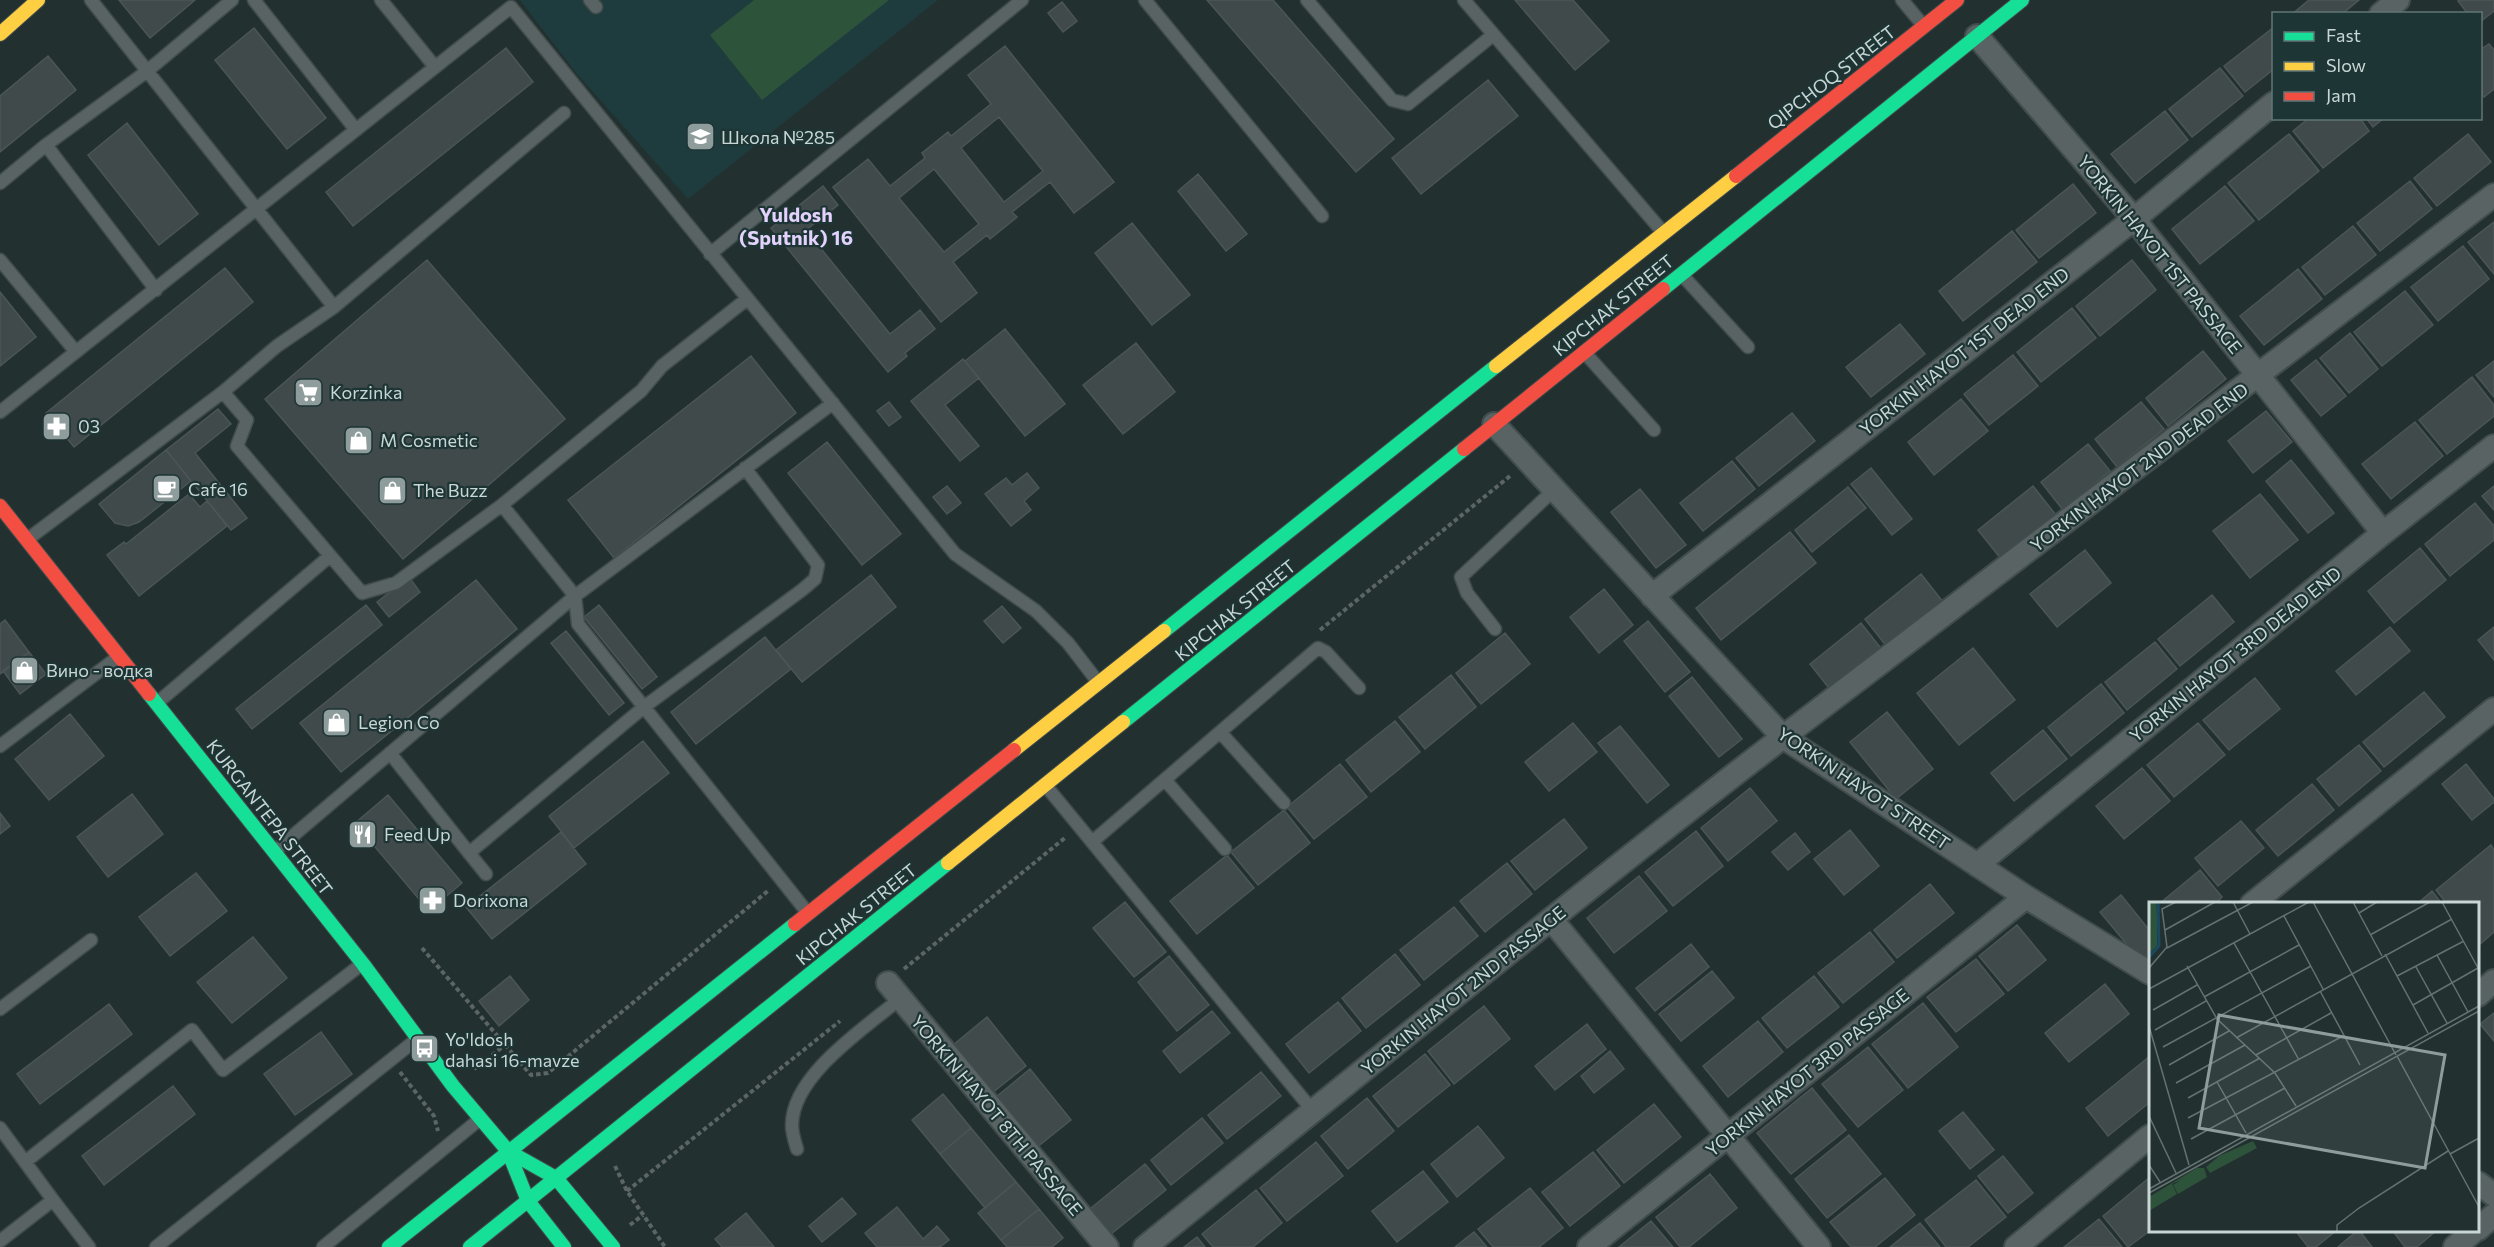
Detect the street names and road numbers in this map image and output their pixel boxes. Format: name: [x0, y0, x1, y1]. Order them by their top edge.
street label: QIPCHOQ STREET: [1763, 20, 1899, 134]
street label: YORKIN HAYOT 1ST PASSAGE: [2073, 150, 2247, 358]
street label: KIPCHAK STREET: [1548, 250, 1678, 360]
street label: YORKIN HAYOT 1ST DEAD END: [1855, 262, 2073, 440]
street label: YORKIN HAYOT 2ND DEAD END: [2026, 378, 2252, 556]
street label: KIPCHAK STREET: [1170, 555, 1300, 665]
street label: YORKIN HAYOT 3RD DEAD END: [2125, 562, 2345, 746]
street label: YORKIN HAYOT STREET: [1774, 722, 1954, 854]
street label: KURGANTEPA STREET: [202, 735, 338, 899]
street label: KIPCHAK STREET: [791, 859, 921, 969]
street label: YORKIN HAYOT 2ND PASSAGE: [1356, 901, 1570, 1079]
street label: YORKIN HAYOT 3RD PASSAGE: [1701, 983, 1913, 1161]
street label: YORKIN HAYOT 8TH PASSAGE: [907, 1010, 1087, 1220]

